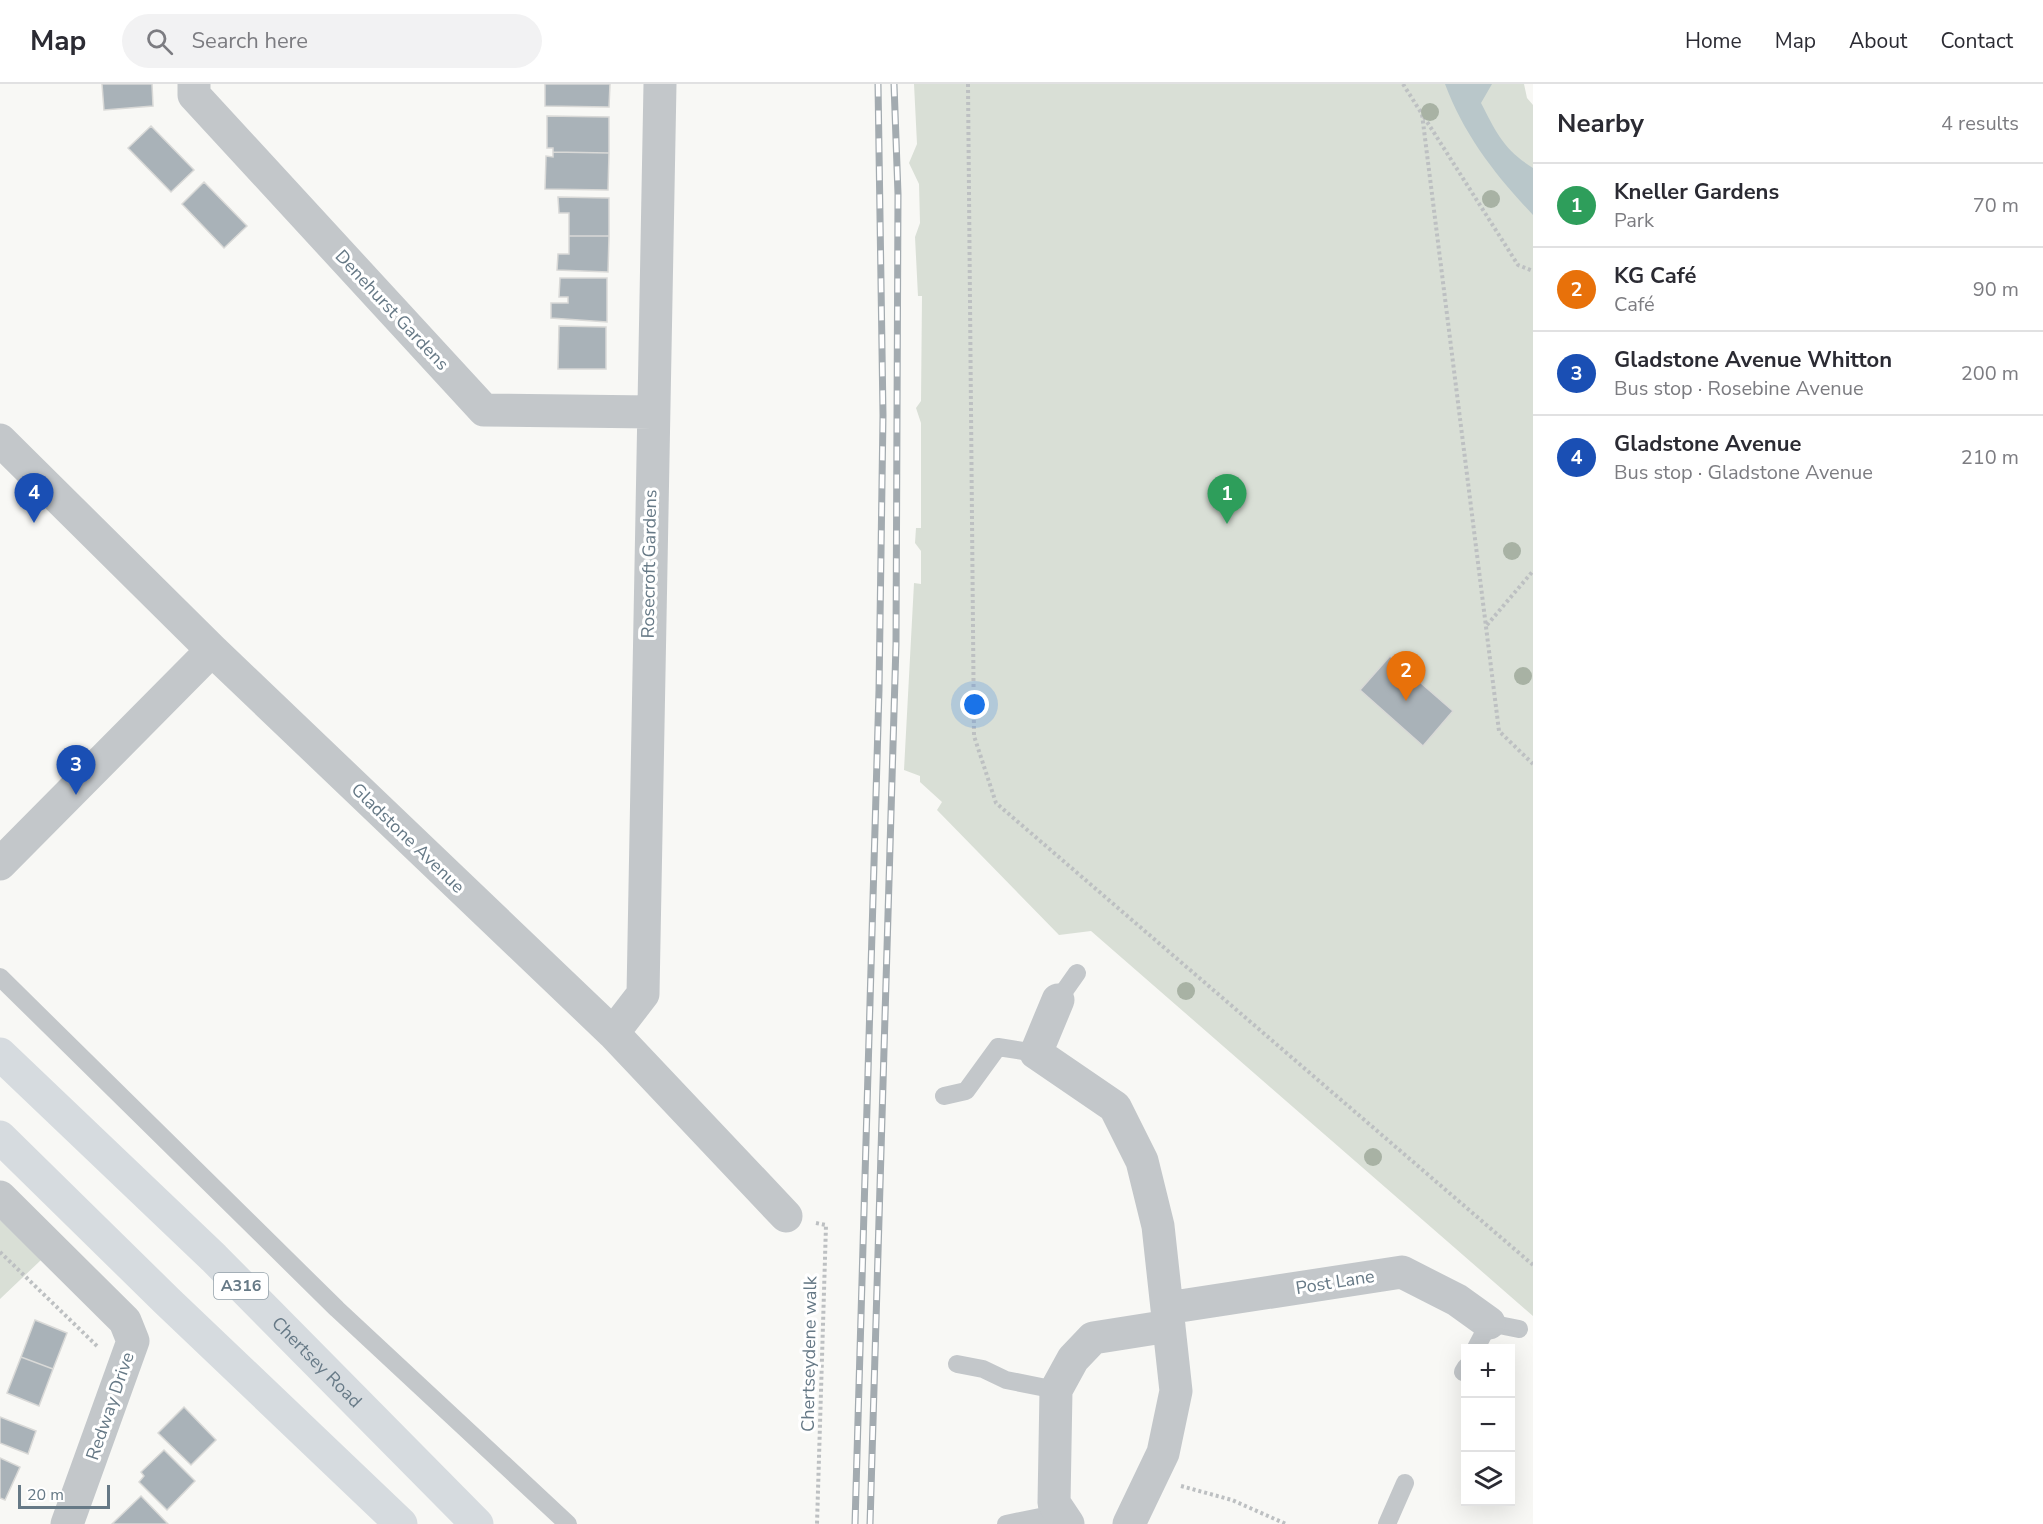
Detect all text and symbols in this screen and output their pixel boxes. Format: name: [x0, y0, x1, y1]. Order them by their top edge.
search box: [122, 14, 542, 68]
text: Map: [30, 22, 86, 60]
icon: search: [143, 25, 176, 58]
text: Search here: [191, 26, 308, 56]
text: Home: [1685, 27, 1742, 55]
text: Map: [1775, 27, 1816, 55]
text: About: [1849, 27, 1907, 55]
text: Contact: [1940, 27, 2013, 55]
text: Nearby: [1557, 106, 1644, 141]
text: 4 results: [1941, 110, 2019, 137]
text: Kneller Gardens: [1614, 177, 1779, 207]
text: 1: [1571, 192, 1583, 219]
text: 70 m: [1973, 192, 2019, 219]
text: Park: [1614, 207, 1654, 234]
street label: Denehurst Gardens: [330, 244, 454, 376]
text: KG Café: [1614, 261, 1696, 291]
text: 2: [1571, 276, 1583, 303]
text: 90 m: [1973, 276, 2019, 303]
text: Café: [1614, 291, 1655, 318]
text: Gladstone Avenue Whitton: [1614, 345, 1892, 375]
text: 3: [1571, 360, 1583, 387]
text: 200 m: [1961, 360, 2019, 387]
text: Bus stop · Rosebine Avenue: [1614, 375, 1864, 402]
text: Gladstone Avenue: [1614, 429, 1801, 459]
text: 4: [1571, 444, 1583, 471]
text: 210 m: [1961, 444, 2019, 471]
text: Bus stop · Gladstone Avenue: [1614, 459, 1873, 486]
pin: 4: [15, 474, 54, 523]
pin: 1: [1208, 474, 1246, 524]
street label: Rosecroft Gardens: [636, 489, 662, 639]
pin: 2: [1386, 652, 1426, 701]
your location: [960, 690, 989, 719]
pin: 3: [56, 746, 96, 795]
street label: Gladstone Avenue: [346, 778, 470, 898]
street label: Post Lane: [1294, 1264, 1376, 1300]
road number: A316: [214, 1273, 268, 1299]
street label: Chertseydene walk: [796, 1275, 822, 1432]
street label: Chertsey Road: [266, 1311, 367, 1413]
map controls: [1461, 1344, 1515, 1506]
button: +: [1461, 1344, 1515, 1398]
street label: Redway Drive: [80, 1349, 140, 1463]
button: −: [1461, 1398, 1515, 1452]
button: layers: [1461, 1452, 1515, 1506]
scale bar: [18, 1482, 110, 1510]
text: 20 m: [27, 1484, 64, 1506]

